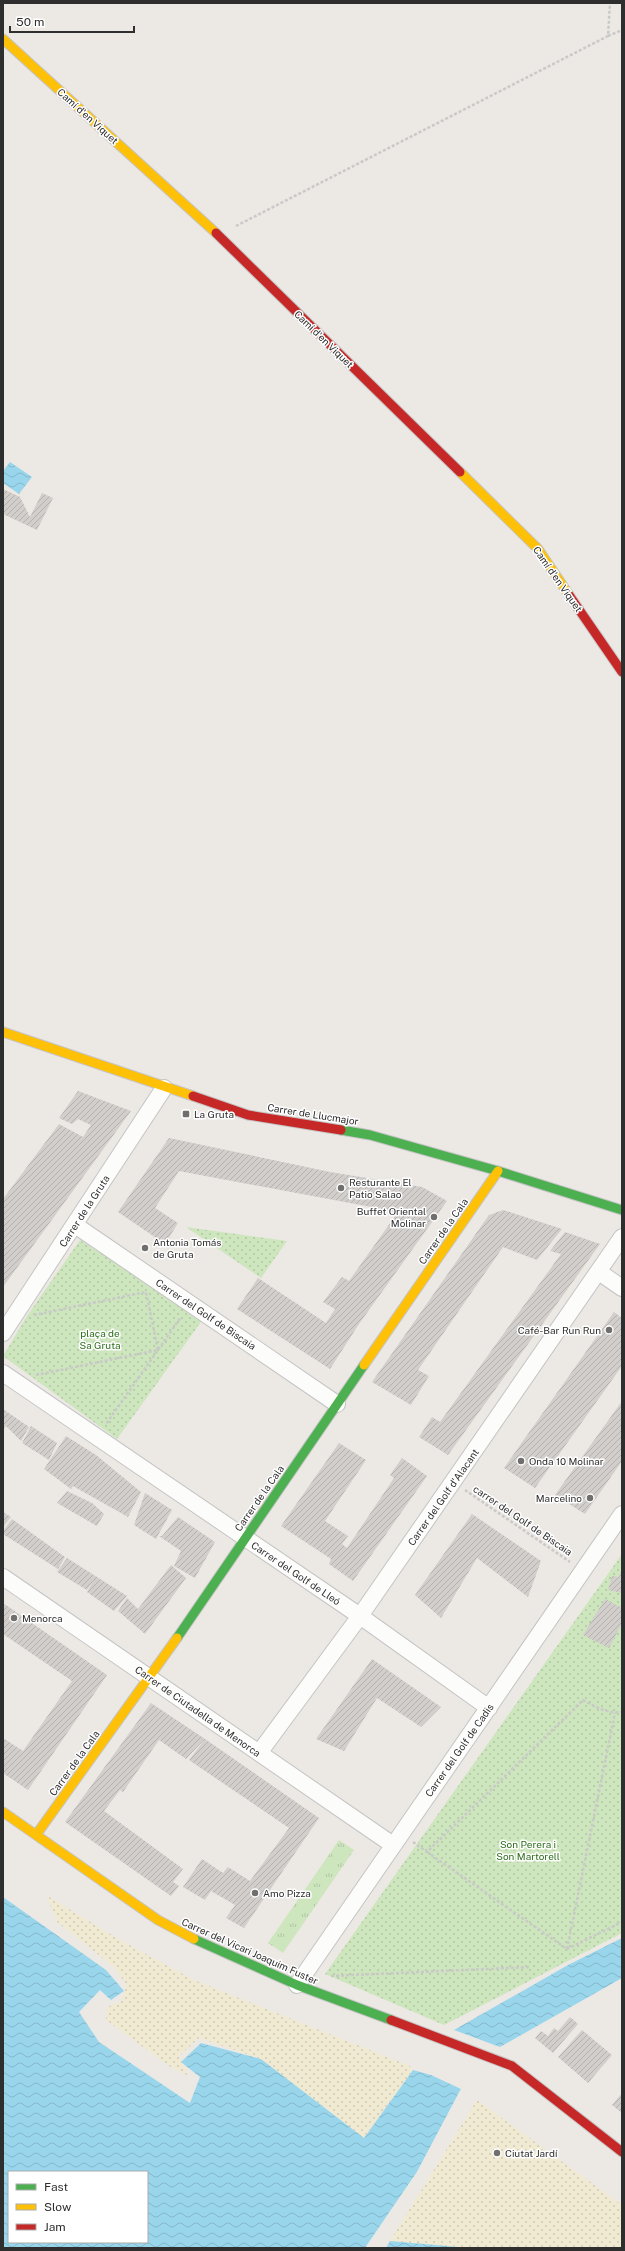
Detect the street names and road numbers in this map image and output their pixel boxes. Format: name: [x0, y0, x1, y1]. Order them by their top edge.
street label: Camí d'en Viquet: [55, 86, 121, 146]
street label: Camí d'en Viquet: [292, 308, 356, 370]
street label: Camí d'en Viquet: [531, 544, 585, 614]
street label: Carrer de Llucmajor: [267, 1101, 360, 1127]
street label: Carrer de la Gruta: [56, 1173, 112, 1249]
street label: Carrer de la Cala: [416, 1196, 470, 1266]
street label: Carrer del Golf de Biscaia: [154, 1276, 258, 1352]
street label: Carrer del Golf d'Alacant: [405, 1446, 481, 1548]
street label: Carrer de la Cala: [232, 1463, 286, 1533]
street label: carrer del Golf de Biscaia: [471, 1482, 575, 1558]
street label: Carrer del Golf de Lleó: [249, 1539, 343, 1608]
street label: Carrer de Ciutadella de Menorca: [133, 1663, 263, 1759]
street label: Carrer del Golf de Cadis: [422, 1701, 496, 1799]
street label: Carrer de la Cala: [46, 1728, 102, 1798]
street label: Carrer del Vicari Joaquim Fuster: [180, 1915, 320, 1987]

